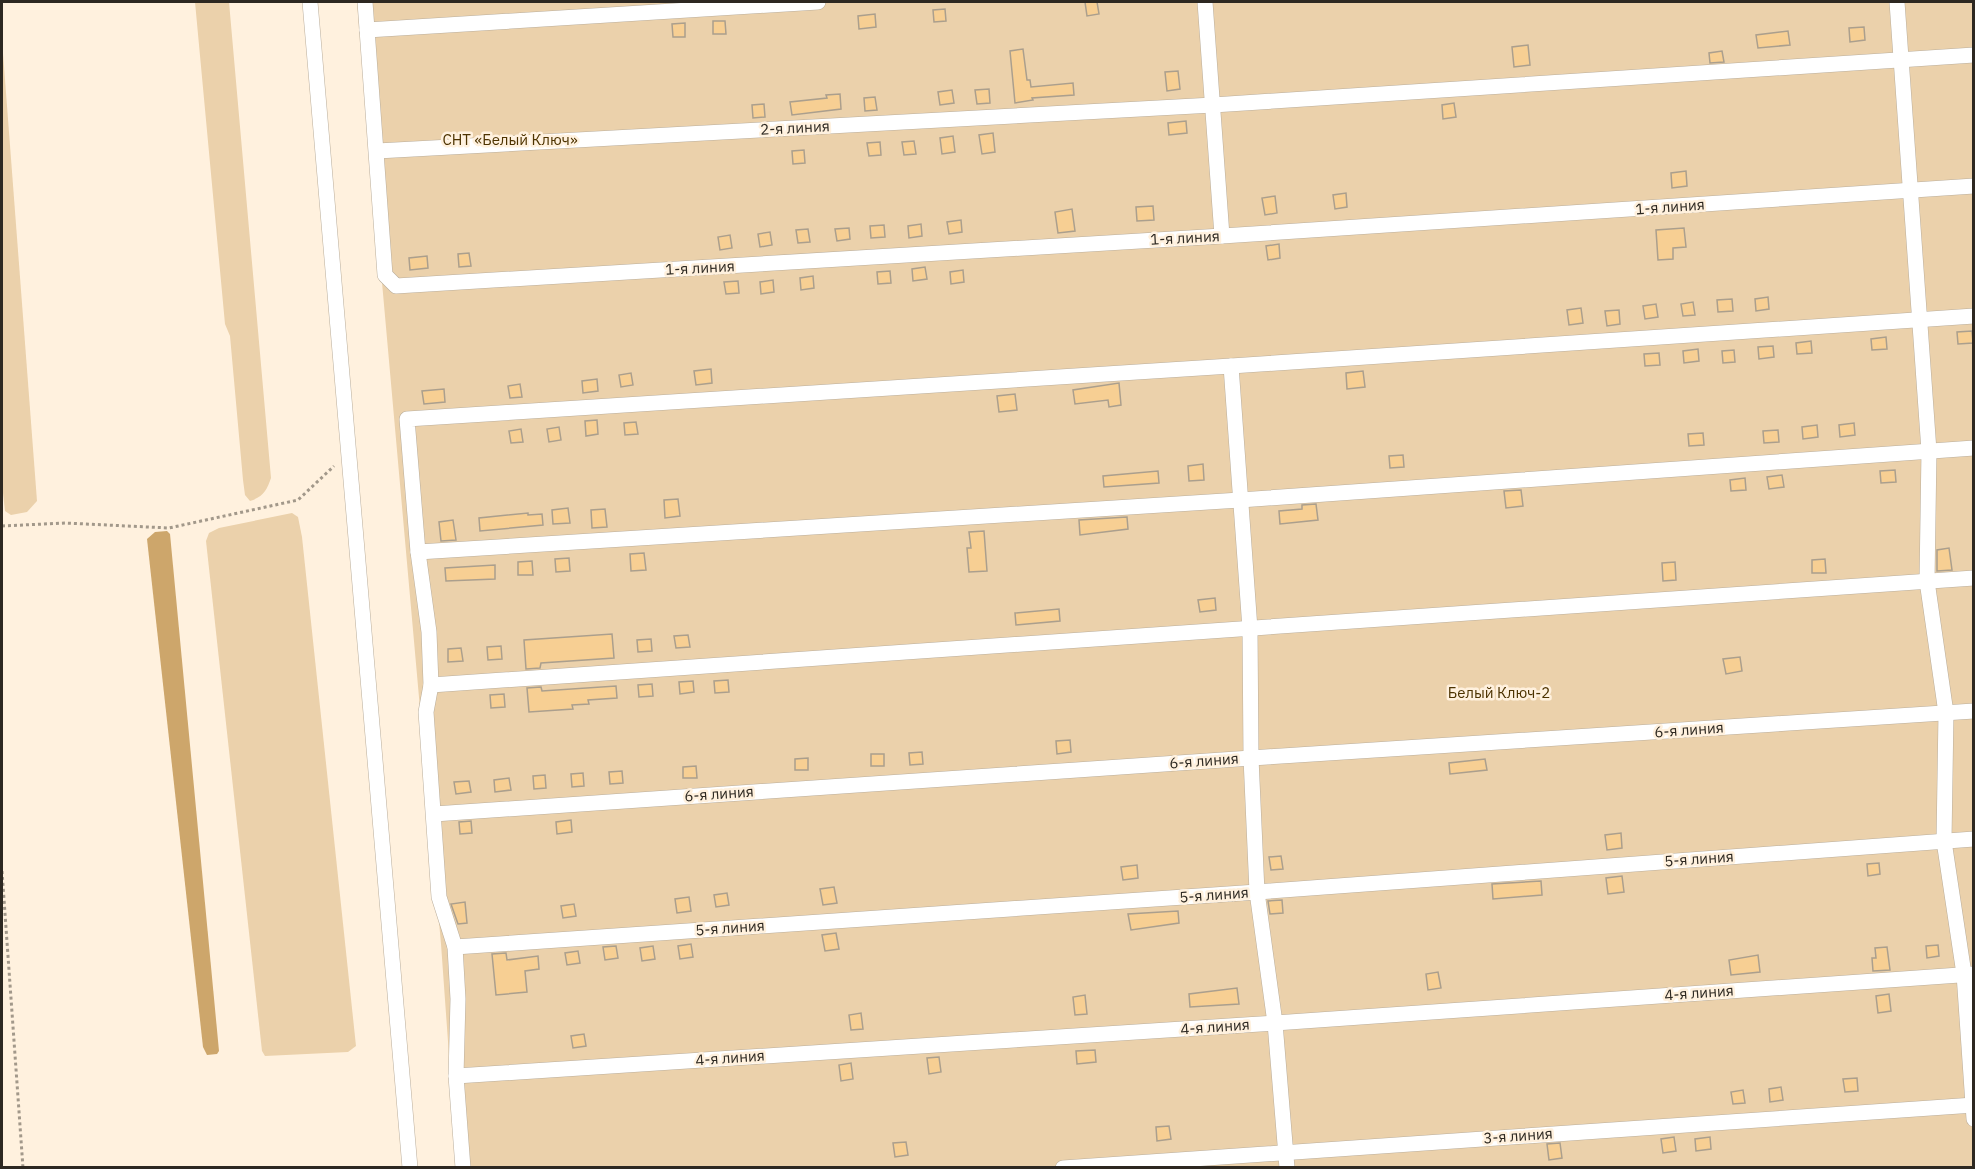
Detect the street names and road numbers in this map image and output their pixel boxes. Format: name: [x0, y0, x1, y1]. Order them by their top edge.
street label: 2-я линия: [760, 116, 830, 139]
street label: 1-я линия: [1635, 195, 1705, 218]
street label: 1-я линия: [1150, 226, 1220, 249]
street label: 1-я линия: [665, 256, 735, 279]
street label: 6-я линия: [1654, 718, 1724, 741]
street label: 6-я линия: [1169, 749, 1239, 772]
street label: 6-я линия: [684, 782, 754, 805]
street label: 5-я линия: [1664, 847, 1734, 870]
street label: 5-я линия: [1179, 883, 1249, 906]
street label: 5-я линия: [695, 916, 765, 939]
street label: 4-я линия: [1664, 981, 1734, 1004]
street label: 4-я линия: [1180, 1015, 1250, 1038]
street label: 4-я линия: [695, 1046, 765, 1069]
street label: 3-я линия: [1483, 1124, 1553, 1147]

